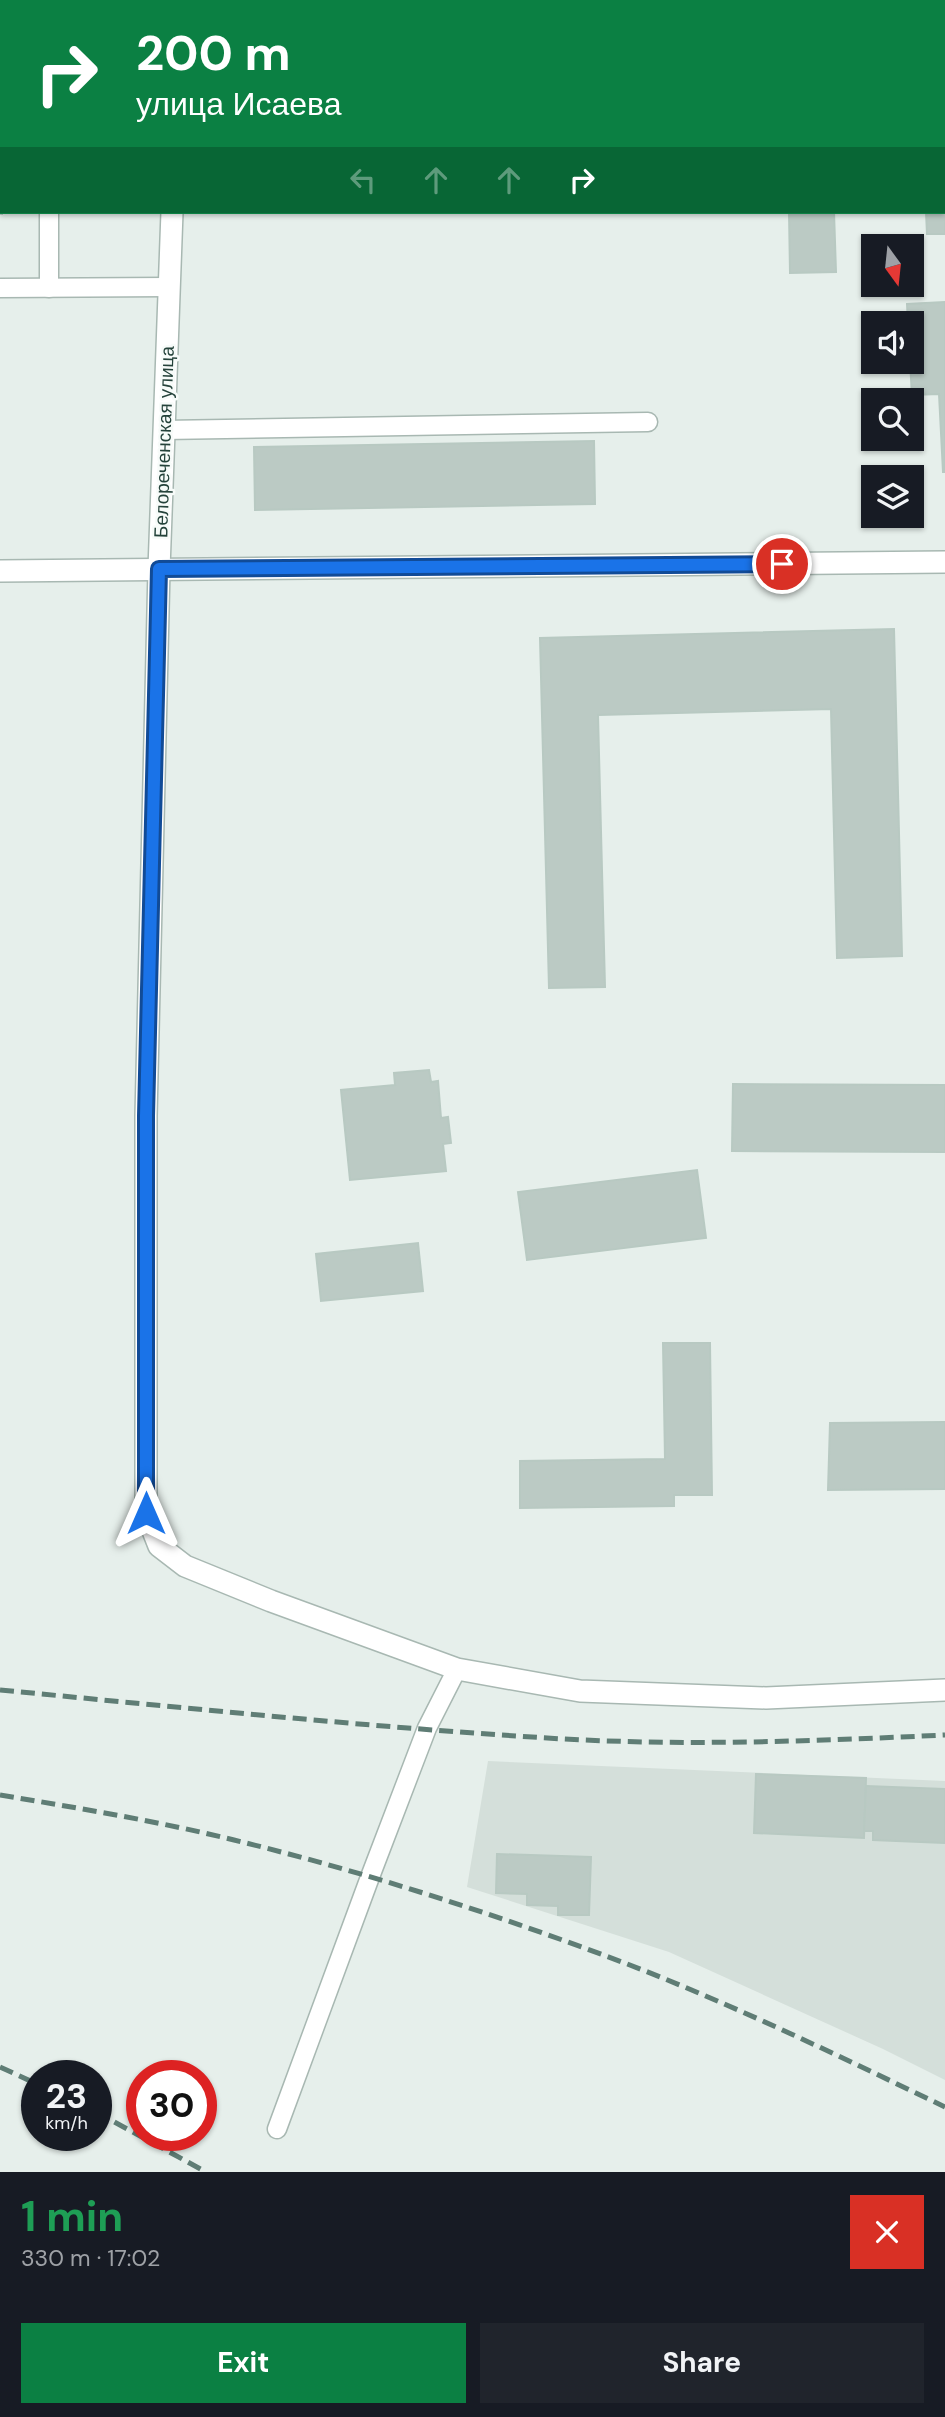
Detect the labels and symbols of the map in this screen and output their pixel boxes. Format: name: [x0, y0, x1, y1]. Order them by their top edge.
north arrow: [861, 234, 924, 298]
street label: Белореченская улица: [148, 345, 180, 538]
pin: [752, 534, 812, 594]
position arrow: [109, 1476, 183, 1550]
speed limit sign: 30: [126, 2060, 217, 2151]

